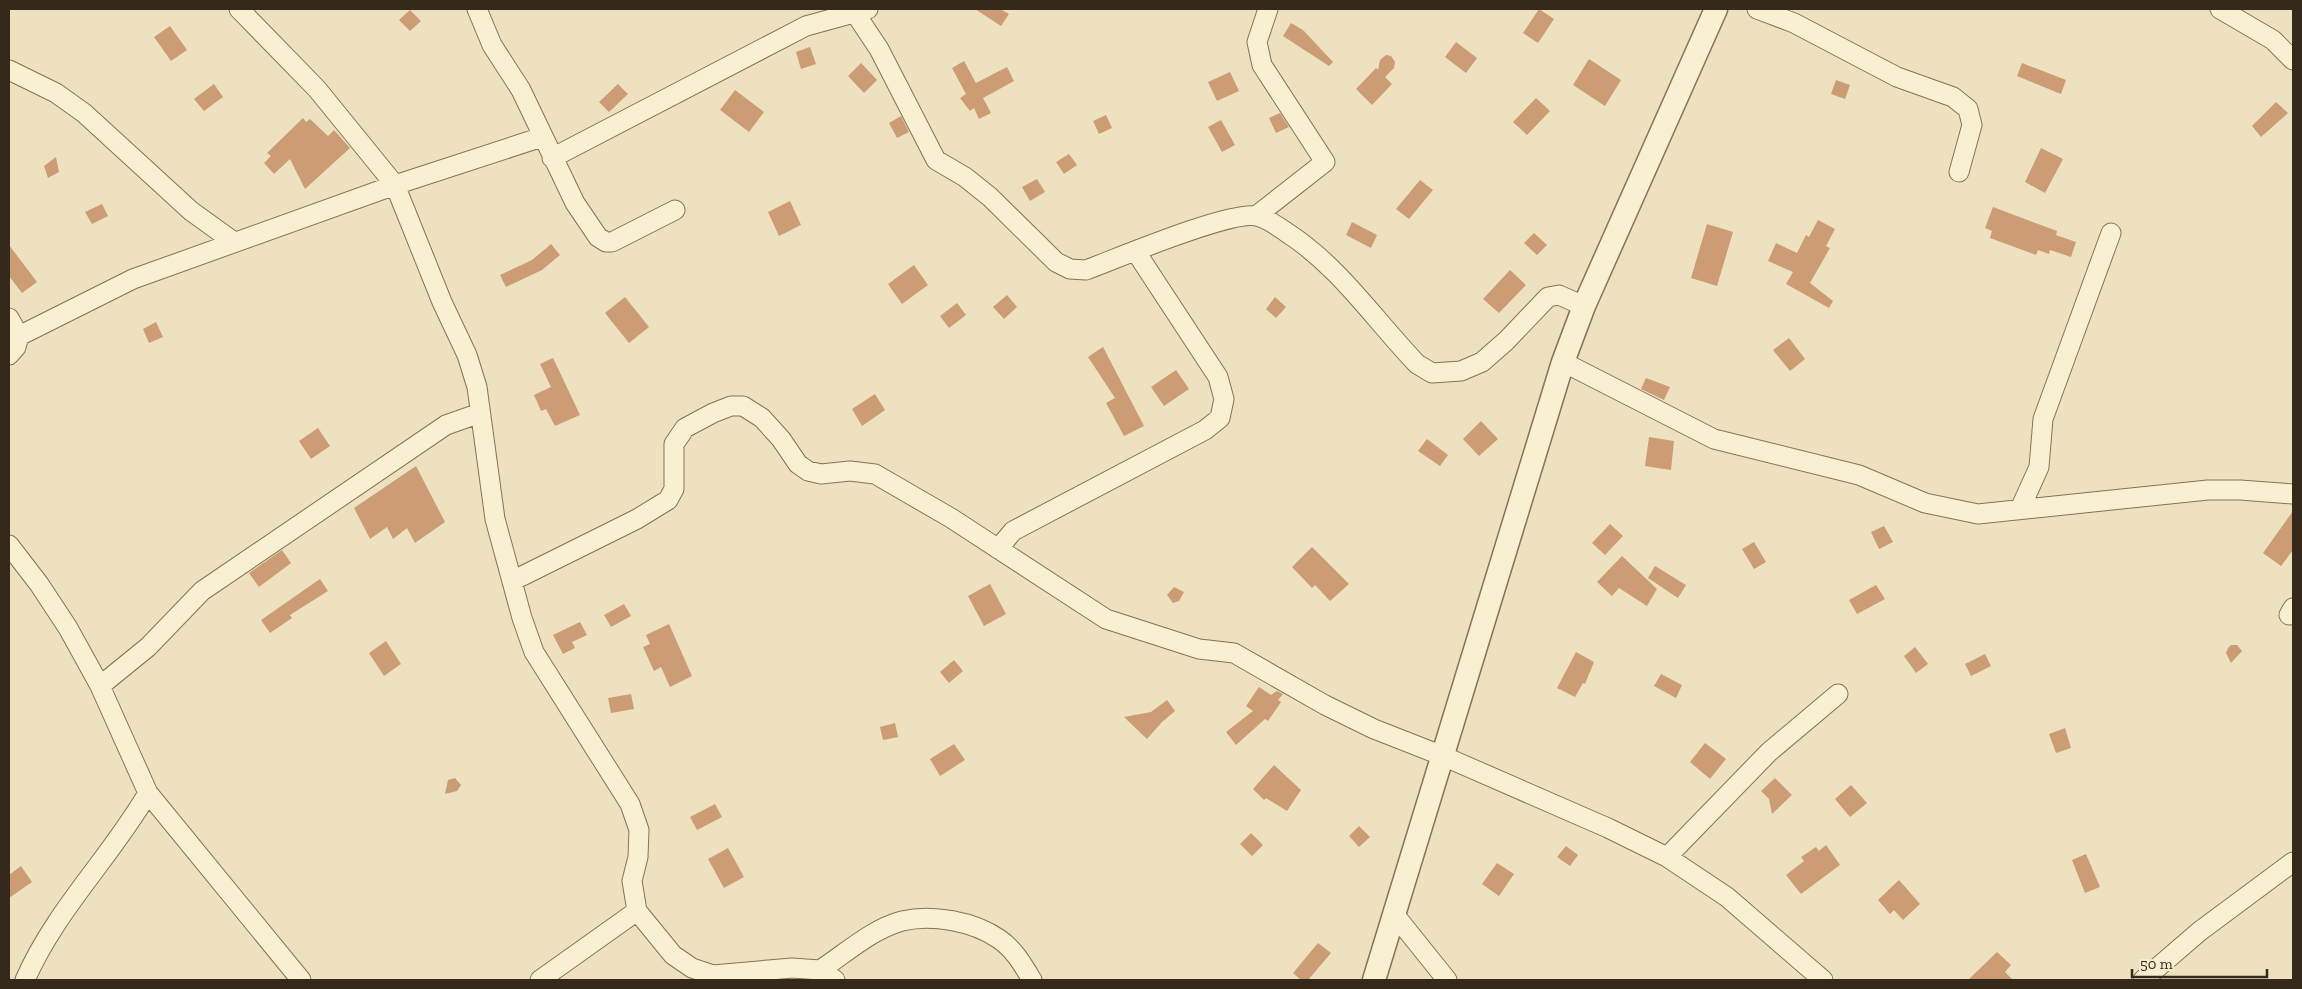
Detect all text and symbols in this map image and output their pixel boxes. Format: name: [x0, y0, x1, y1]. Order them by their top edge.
scale bar: [2132, 946, 2267, 978]
text: 50 m: [2140, 955, 2173, 973]

